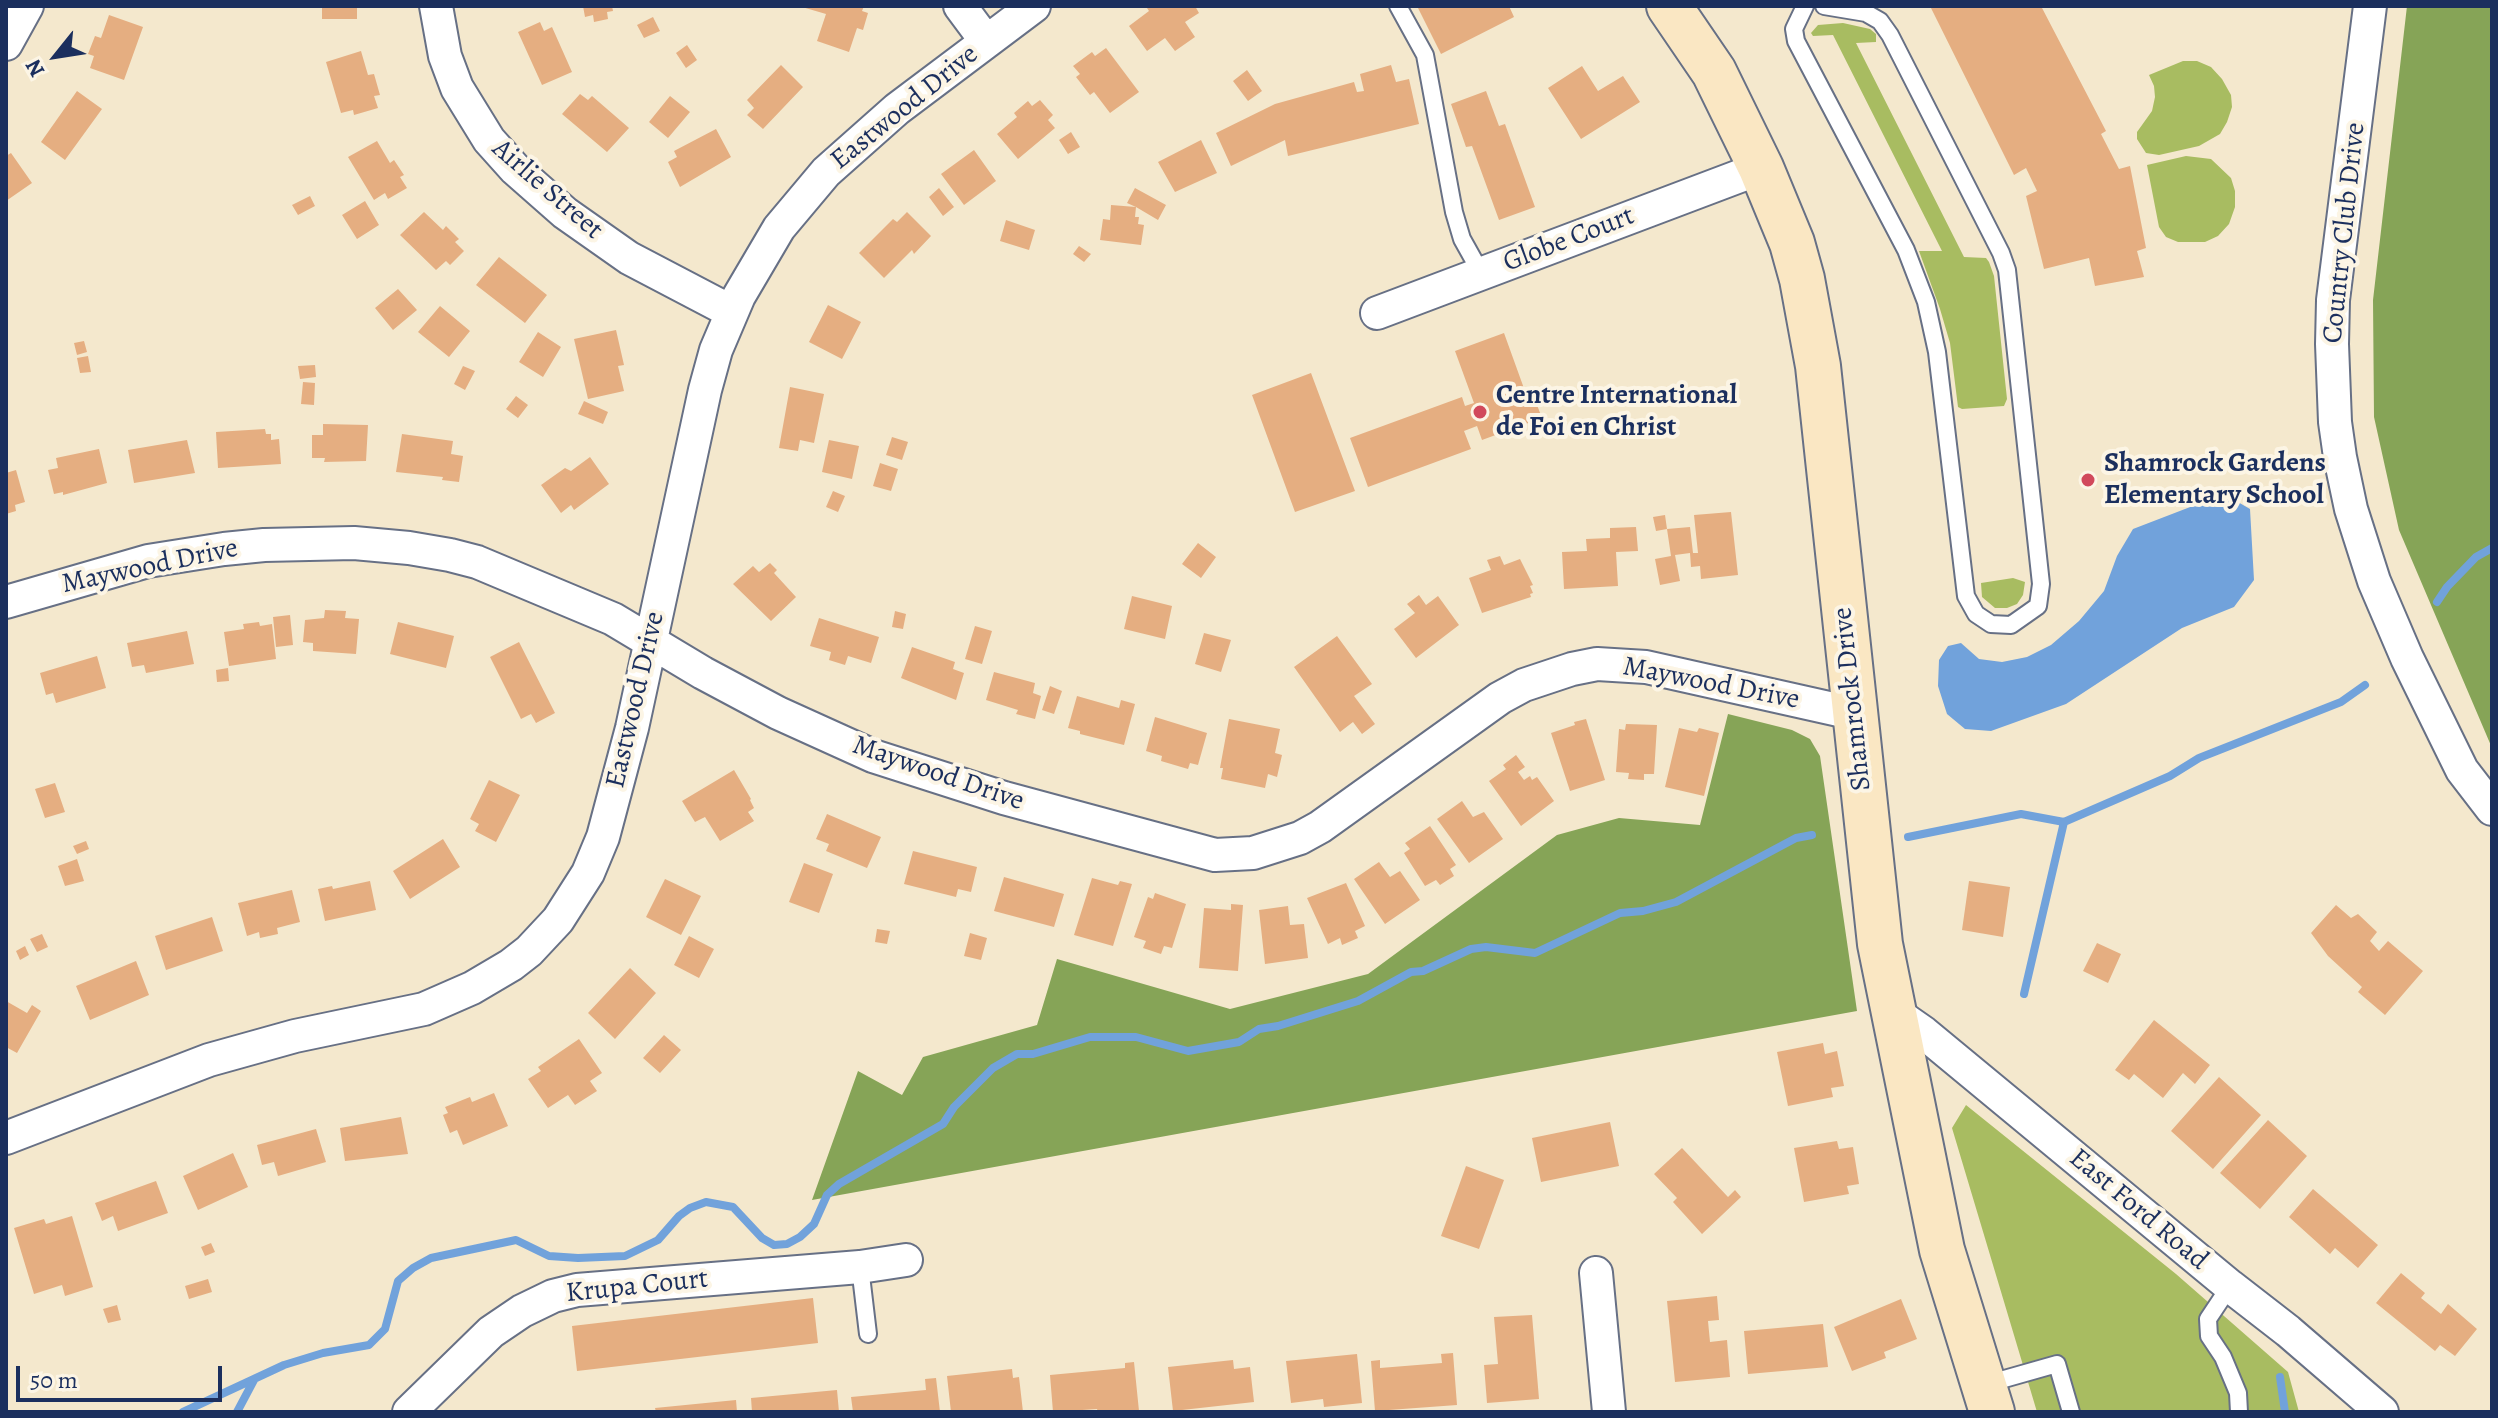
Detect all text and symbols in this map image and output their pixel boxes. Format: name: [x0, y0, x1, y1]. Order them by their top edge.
north arrow: [16, 16, 96, 96]
street label: Eastwood Drive: [824, 38, 986, 178]
text: N: [18, 54, 52, 82]
street label: Country Club Drive: [2317, 121, 2373, 345]
street label: Airlie Street: [485, 133, 609, 247]
street label: Globe Court: [1499, 200, 1639, 280]
place label: Centre International de Foi en Christ: [1496, 379, 1737, 445]
marker: Centre International de Foi en Christ: [1471, 403, 1489, 421]
place label: Shamrock Gardens Elementary School: [2104, 447, 2326, 513]
marker: Shamrock Gardens Elementary School: [2079, 471, 2097, 489]
street label: Maywood Drive: [59, 532, 241, 602]
street label: Shamrock Drive: [1827, 606, 1879, 792]
street label: Eastwood Drive: [599, 608, 673, 792]
street label: Maywood Drive: [1620, 650, 1802, 718]
street label: Maywood Drive: [848, 729, 1028, 819]
street label: East Ford Road: [2062, 1142, 2214, 1278]
street label: Krupa Court: [564, 1263, 710, 1311]
scale bar: [20, 1350, 226, 1400]
text: 50 m: [30, 1364, 78, 1396]

